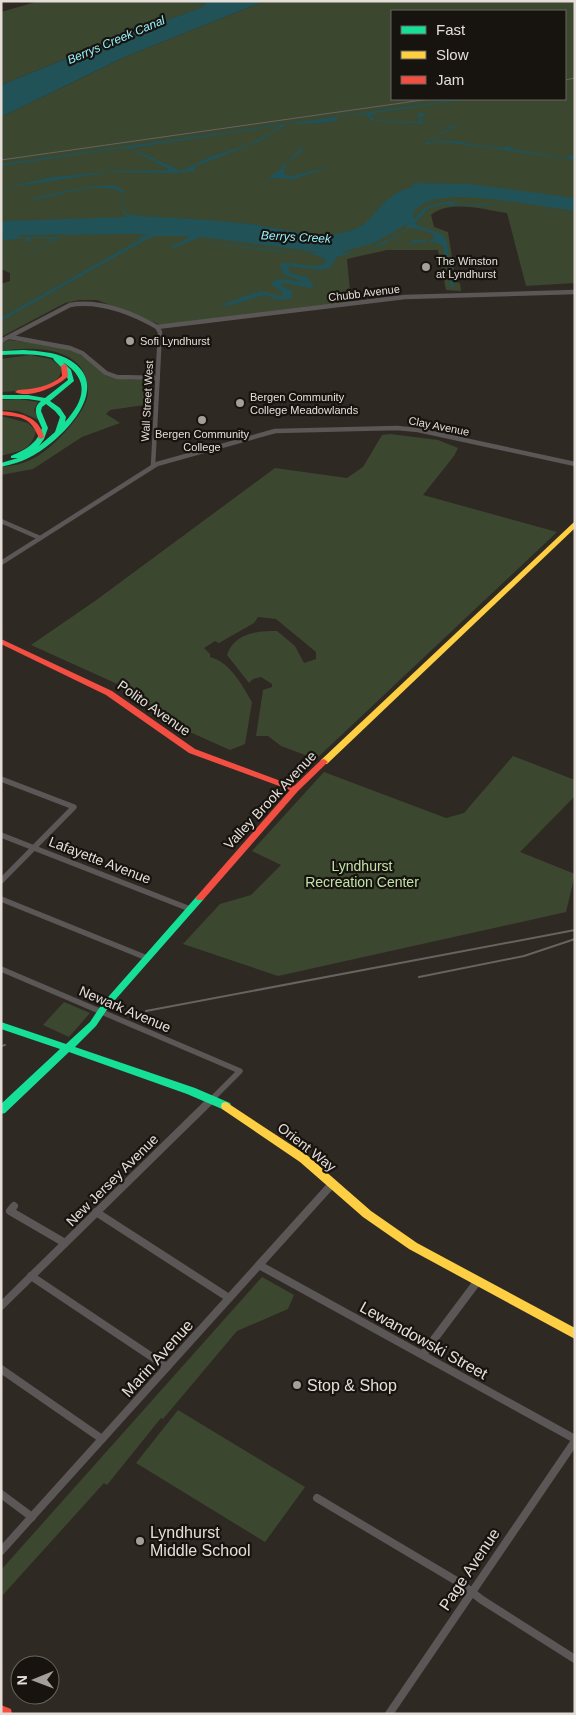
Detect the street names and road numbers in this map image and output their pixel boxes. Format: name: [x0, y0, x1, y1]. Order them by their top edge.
street label: Chubb Avenue: [328, 283, 400, 303]
street label: Wall Street West: [139, 360, 155, 442]
street label: Clay Avenue: [408, 414, 470, 438]
street label: Polito Avenue: [114, 677, 194, 739]
street label: Valley Brook Avenue: [221, 748, 320, 852]
street label: Lafayette Avenue: [47, 833, 153, 887]
street label: Newark Avenue: [77, 983, 173, 1036]
street label: Orient Way: [275, 1119, 339, 1175]
street label: New Jersey Avenue: [63, 1131, 161, 1229]
street label: Lewandowski Street: [357, 1298, 491, 1383]
street label: Marin Avenue: [118, 1316, 196, 1400]
street label: Page Avenue: [436, 1525, 503, 1613]

